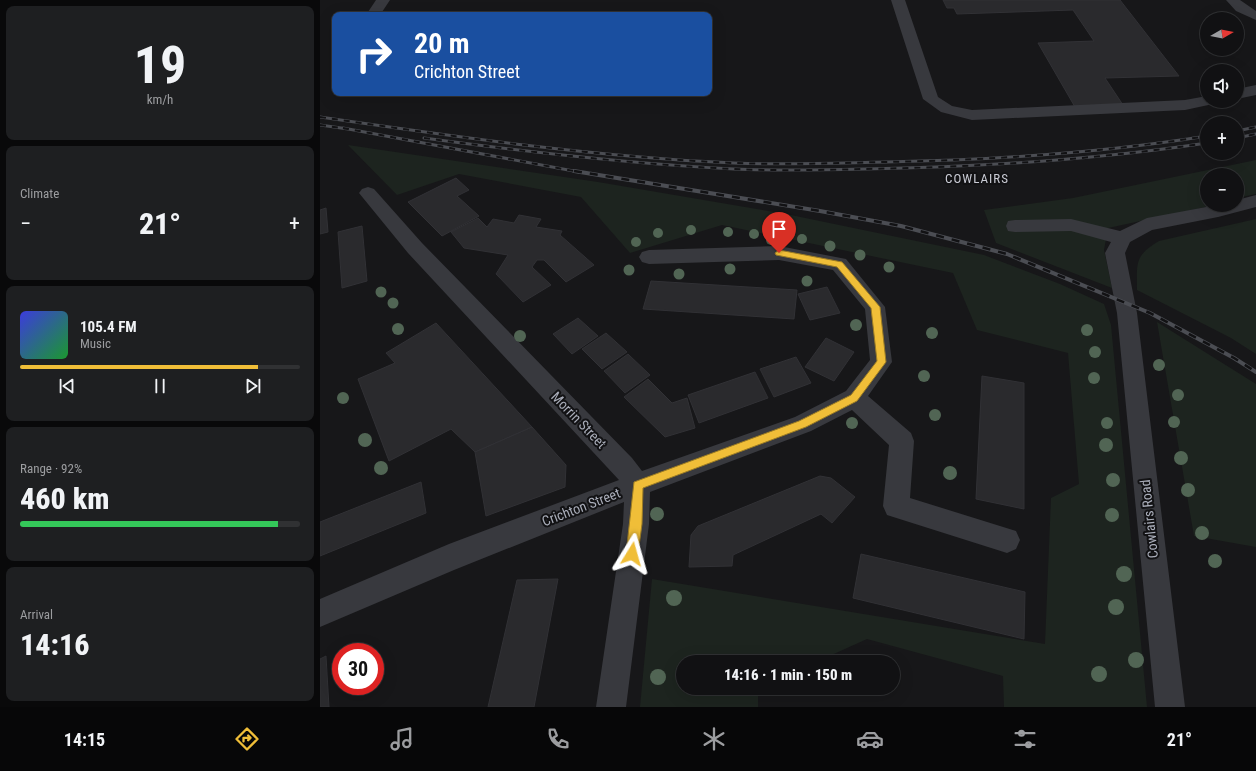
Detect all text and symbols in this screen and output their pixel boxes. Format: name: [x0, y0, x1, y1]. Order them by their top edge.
north arrow: [1200, 12, 1244, 56]
map controls: [1200, 12, 1244, 212]
text: 20 m: [414, 27, 470, 60]
icon: right: [348, 28, 400, 80]
text: 19: [134, 35, 186, 96]
text: Crichton Street: [414, 61, 520, 82]
button: sound: [1200, 64, 1244, 108]
text: km/h: [147, 92, 173, 107]
button: +: [1200, 116, 1244, 160]
button: −: [1200, 168, 1244, 212]
district label: COWLAIRS: [945, 171, 1009, 186]
text: Climate: [20, 186, 59, 201]
text: 21°: [139, 206, 181, 241]
text: −: [20, 211, 31, 236]
text: +: [289, 211, 300, 236]
pin: [762, 212, 796, 253]
icon: arrive: [768, 218, 790, 240]
text: 105.4 FM: [80, 318, 137, 336]
text: Music: [80, 336, 111, 351]
icon: previous: [56, 375, 78, 397]
icon: pause: [149, 375, 171, 397]
icon: next: [242, 375, 264, 397]
street label: Morrin Street: [548, 388, 610, 452]
text: Range · 92%: [20, 461, 82, 476]
street label: Cowlairs Road: [1137, 479, 1161, 559]
text: 460 km: [20, 481, 109, 516]
street label: Crichton Street: [540, 485, 622, 529]
position arrow: [611, 533, 653, 575]
text: Arrival: [20, 607, 53, 622]
text: 14:16: [20, 627, 89, 662]
speed limit sign: 30: [332, 643, 384, 695]
text: 14:16 · 1 min · 150 m: [724, 666, 852, 684]
icon: directions: [233, 725, 261, 753]
icon: music: [388, 725, 416, 753]
icon: phone: [544, 725, 572, 753]
icon: climate: [700, 725, 728, 753]
icon: car: [856, 725, 884, 753]
icon: filters: [1011, 725, 1039, 753]
text: 14:15: [64, 729, 105, 750]
text: 21°: [1167, 729, 1192, 750]

